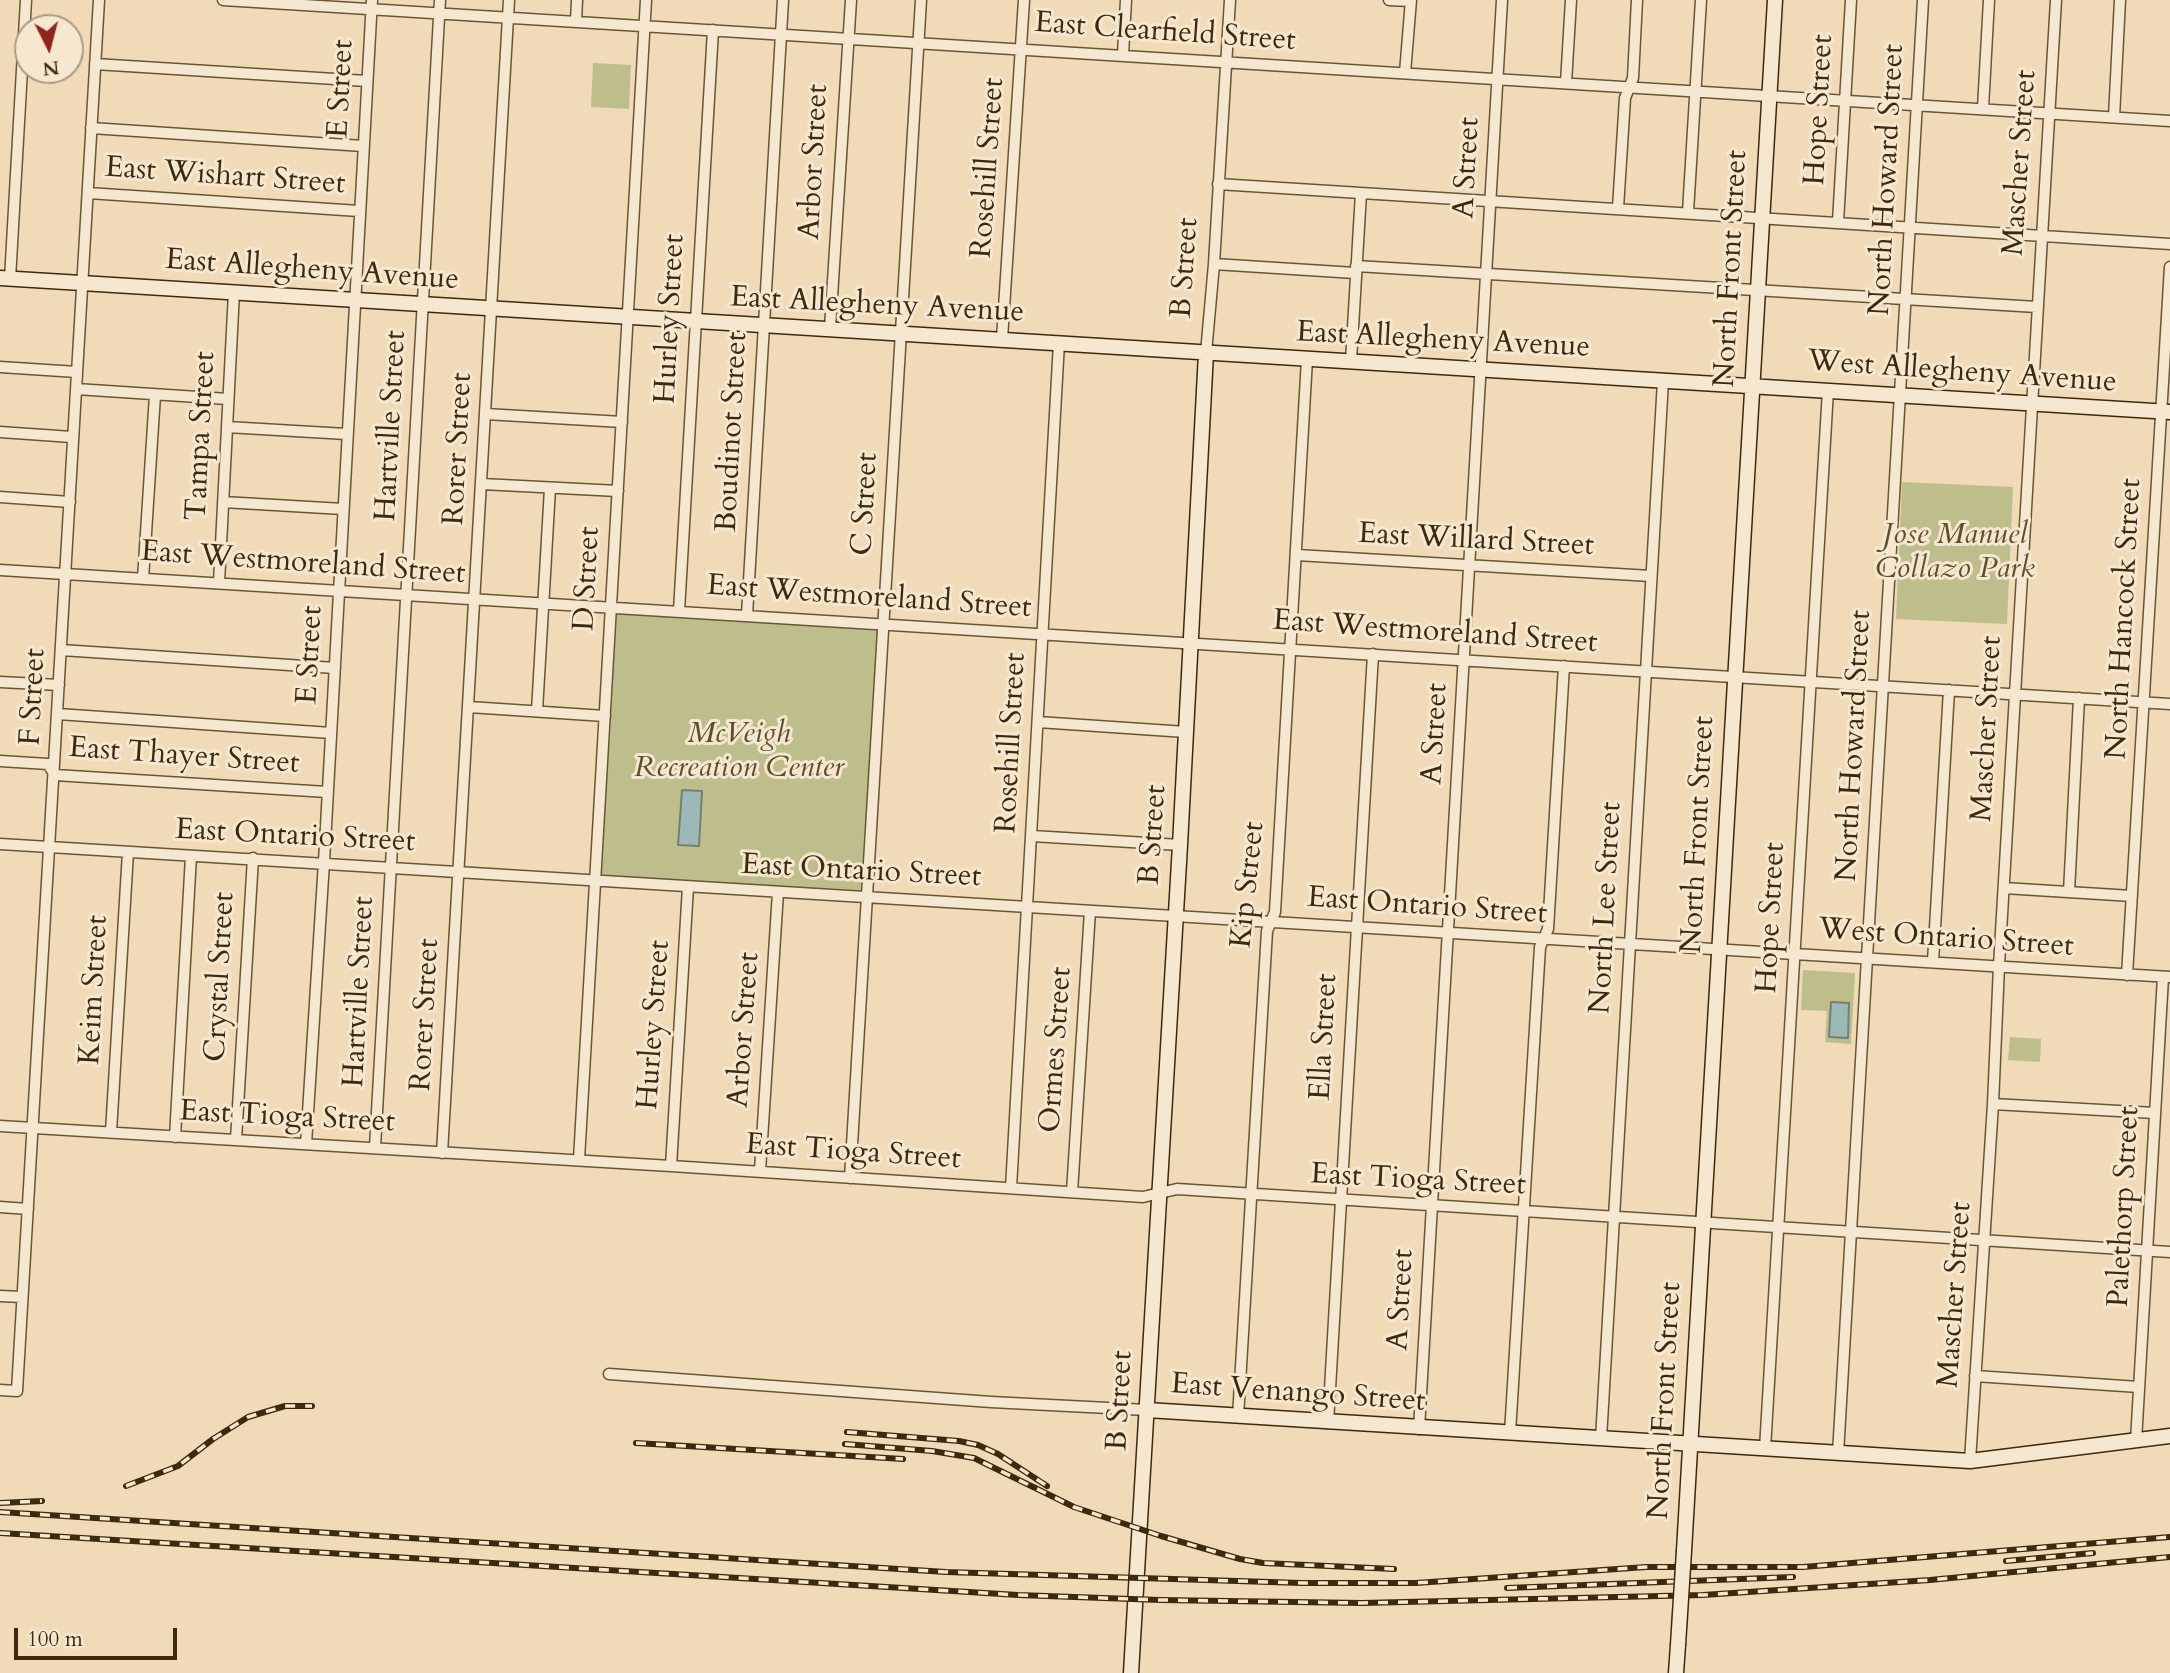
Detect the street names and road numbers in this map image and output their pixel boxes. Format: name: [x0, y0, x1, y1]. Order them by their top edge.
street label: East Clearfield Street: [1033, 6, 1297, 60]
street label: Hope Street: [1798, 34, 1842, 186]
street label: E Street: [321, 39, 363, 139]
street label: North Howard Street: [1863, 43, 1913, 317]
street label: Mascher Street: [1997, 69, 2045, 257]
street label: Rosehill Street: [965, 76, 1013, 260]
street label: Arbor Street: [793, 83, 837, 241]
street label: A Street: [1447, 116, 1489, 220]
street label: North Front Street: [1708, 149, 1756, 389]
street label: East Wishart Street: [104, 151, 346, 203]
street label: B Street: [1165, 217, 1207, 319]
street label: Hurley Street: [649, 233, 693, 405]
street label: East Allegheny Avenue: [164, 243, 460, 299]
street label: East Allegheny Avenue: [729, 280, 1025, 332]
street label: East Allegheny Avenue: [1295, 315, 1591, 367]
street label: Hartville Street: [369, 330, 415, 522]
street label: Boudinot Street: [710, 331, 756, 533]
street label: West Allegheny Avenue: [1806, 344, 2118, 402]
street label: Tampa Street: [180, 350, 224, 522]
street label: Rorer Street: [437, 372, 481, 526]
street label: C Street: [845, 452, 887, 556]
street label: North Hancock Street: [2100, 477, 2150, 761]
street label: East Willard Street: [1357, 517, 1595, 565]
street label: D Street: [567, 526, 609, 632]
street label: East Westmoreland Street: [139, 535, 467, 593]
street label: East Westmoreland Street: [705, 569, 1033, 627]
street label: East Westmoreland Street: [1271, 604, 1599, 662]
street label: E Street: [290, 605, 332, 705]
street label: North Howard Street: [1830, 609, 1880, 883]
street label: Mascher Street: [1965, 635, 2011, 823]
street label: F Street: [13, 647, 55, 747]
street label: Rosehill Street: [989, 652, 1035, 834]
street label: A Street: [1415, 682, 1457, 786]
street label: North Front Street: [1675, 715, 1723, 955]
street label: East Thayer Street: [67, 731, 301, 783]
street label: B Street: [1133, 784, 1175, 886]
street label: North Lee Street: [1583, 801, 1631, 1015]
street label: East Ontario Street: [174, 813, 416, 861]
street label: Kip Street: [1224, 820, 1274, 950]
street label: Hope Street: [1750, 842, 1794, 994]
street label: East Ontario Street: [740, 848, 982, 896]
street label: East Ontario Street: [1306, 881, 1548, 933]
street label: Crystal Street: [199, 891, 243, 1063]
street label: Hartville Street: [337, 896, 383, 1088]
street label: West Ontario Street: [1817, 912, 2075, 966]
street label: Keim Street: [73, 914, 117, 1066]
street label: Rorer Street: [404, 938, 448, 1092]
street label: Hurley Street: [631, 939, 679, 1111]
street label: Arbor Street: [722, 951, 768, 1109]
street label: Ormes Street: [1033, 966, 1081, 1134]
street label: Ella Street: [1304, 973, 1346, 1101]
street label: East Tioga Street: [178, 1094, 396, 1142]
street label: Palethorp Street: [2102, 1106, 2148, 1308]
street label: East Tioga Street: [744, 1128, 962, 1178]
street label: East Tioga Street: [1309, 1157, 1527, 1205]
street label: Mascher Street: [1932, 1201, 1980, 1389]
street label: A Street: [1381, 1248, 1423, 1352]
street label: North Front Street: [1642, 1281, 1690, 1521]
street label: B Street: [1100, 1350, 1142, 1452]
street label: East Venango Street: [1170, 1367, 1426, 1421]

